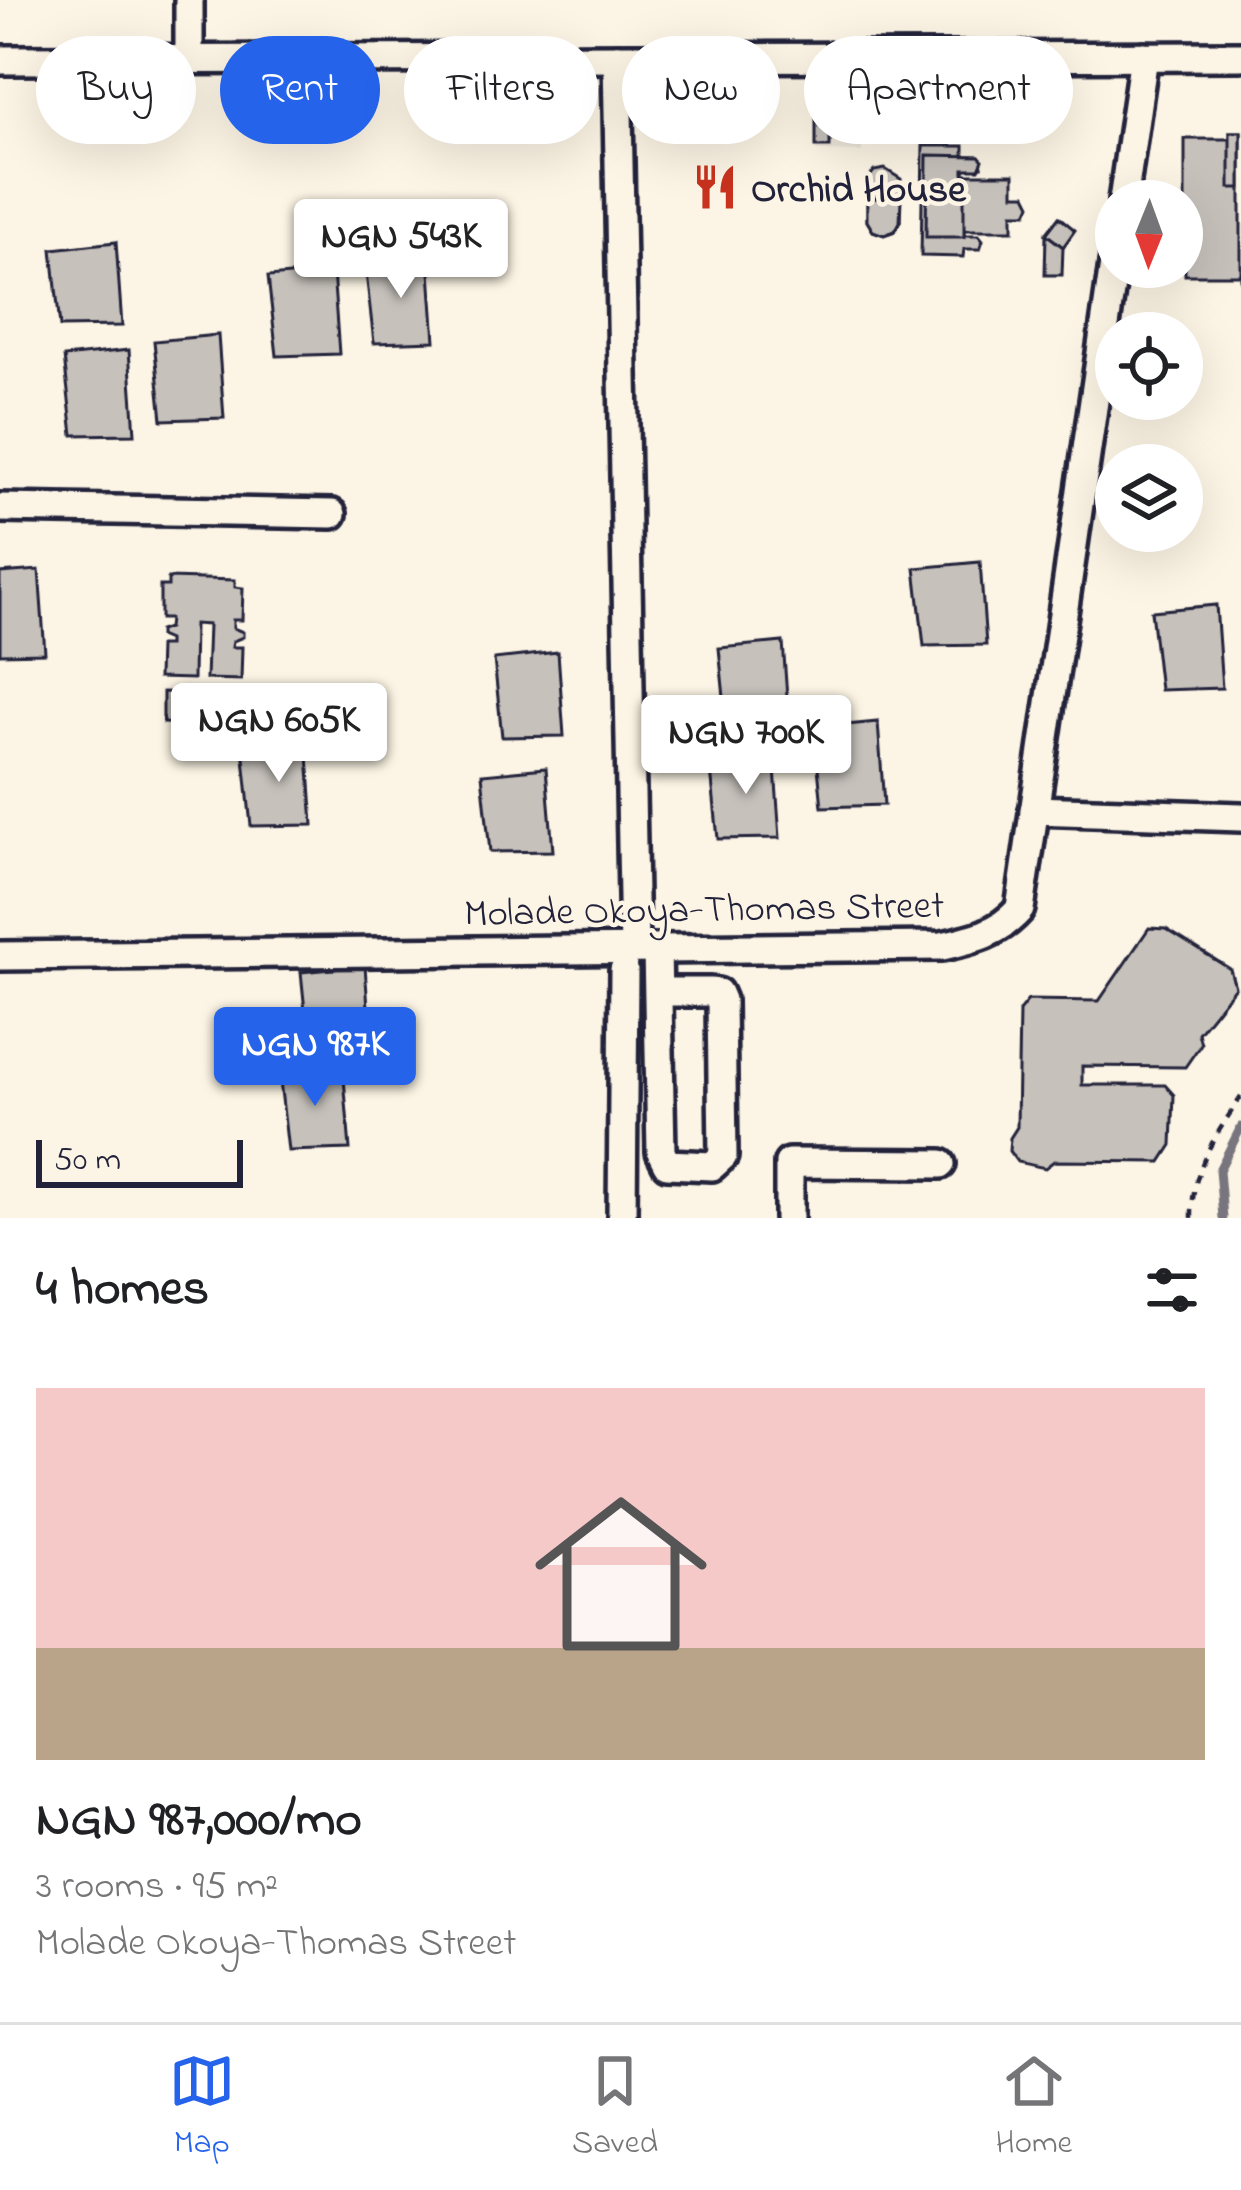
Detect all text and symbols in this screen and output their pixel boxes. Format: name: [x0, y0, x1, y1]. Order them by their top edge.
chip: Buy: [36, 36, 196, 144]
chip: Rent: [220, 36, 380, 144]
chip: Filters: [404, 36, 598, 144]
chip: New: [622, 36, 780, 144]
chip: Apartment: [804, 36, 1073, 144]
restaurant icon: Orchid House: [690, 162, 740, 212]
place label: Orchid House: [751, 163, 967, 220]
north arrow: [1095, 180, 1203, 288]
map controls: [1095, 180, 1203, 552]
pin: NGN 543K: [277, 199, 525, 301]
text: NGN 543K: [321, 209, 481, 266]
button: locate: [1095, 312, 1203, 420]
button: layers: [1095, 444, 1203, 552]
pin: NGN 605K: [155, 683, 403, 785]
text: NGN 605K: [198, 693, 360, 750]
pin: NGN 700K: [622, 695, 870, 797]
text: NGN 700K: [668, 705, 824, 762]
street label: Molade Okoya-Thomas Street: [463, 879, 945, 944]
pin: NGN 987K: [191, 1007, 439, 1109]
text: NGN 987K: [241, 1017, 389, 1074]
scale bar: [36, 1134, 243, 1187]
text: 50 m: [54, 1137, 121, 1185]
text: 4 homes: [36, 1253, 209, 1328]
icon: filters: [1139, 1257, 1205, 1323]
icon: home: [513, 1466, 729, 1682]
text: NGN 987,000/mo: [36, 1784, 362, 1859]
text: 3 rooms · 95 m²: [36, 1859, 278, 1916]
text: Molade Okoya-Thomas Street: [36, 1916, 516, 1973]
tab: Map: [169, 2048, 235, 2168]
tab: Saved: [572, 2048, 658, 2168]
tab: Home: [996, 2048, 1072, 2168]

